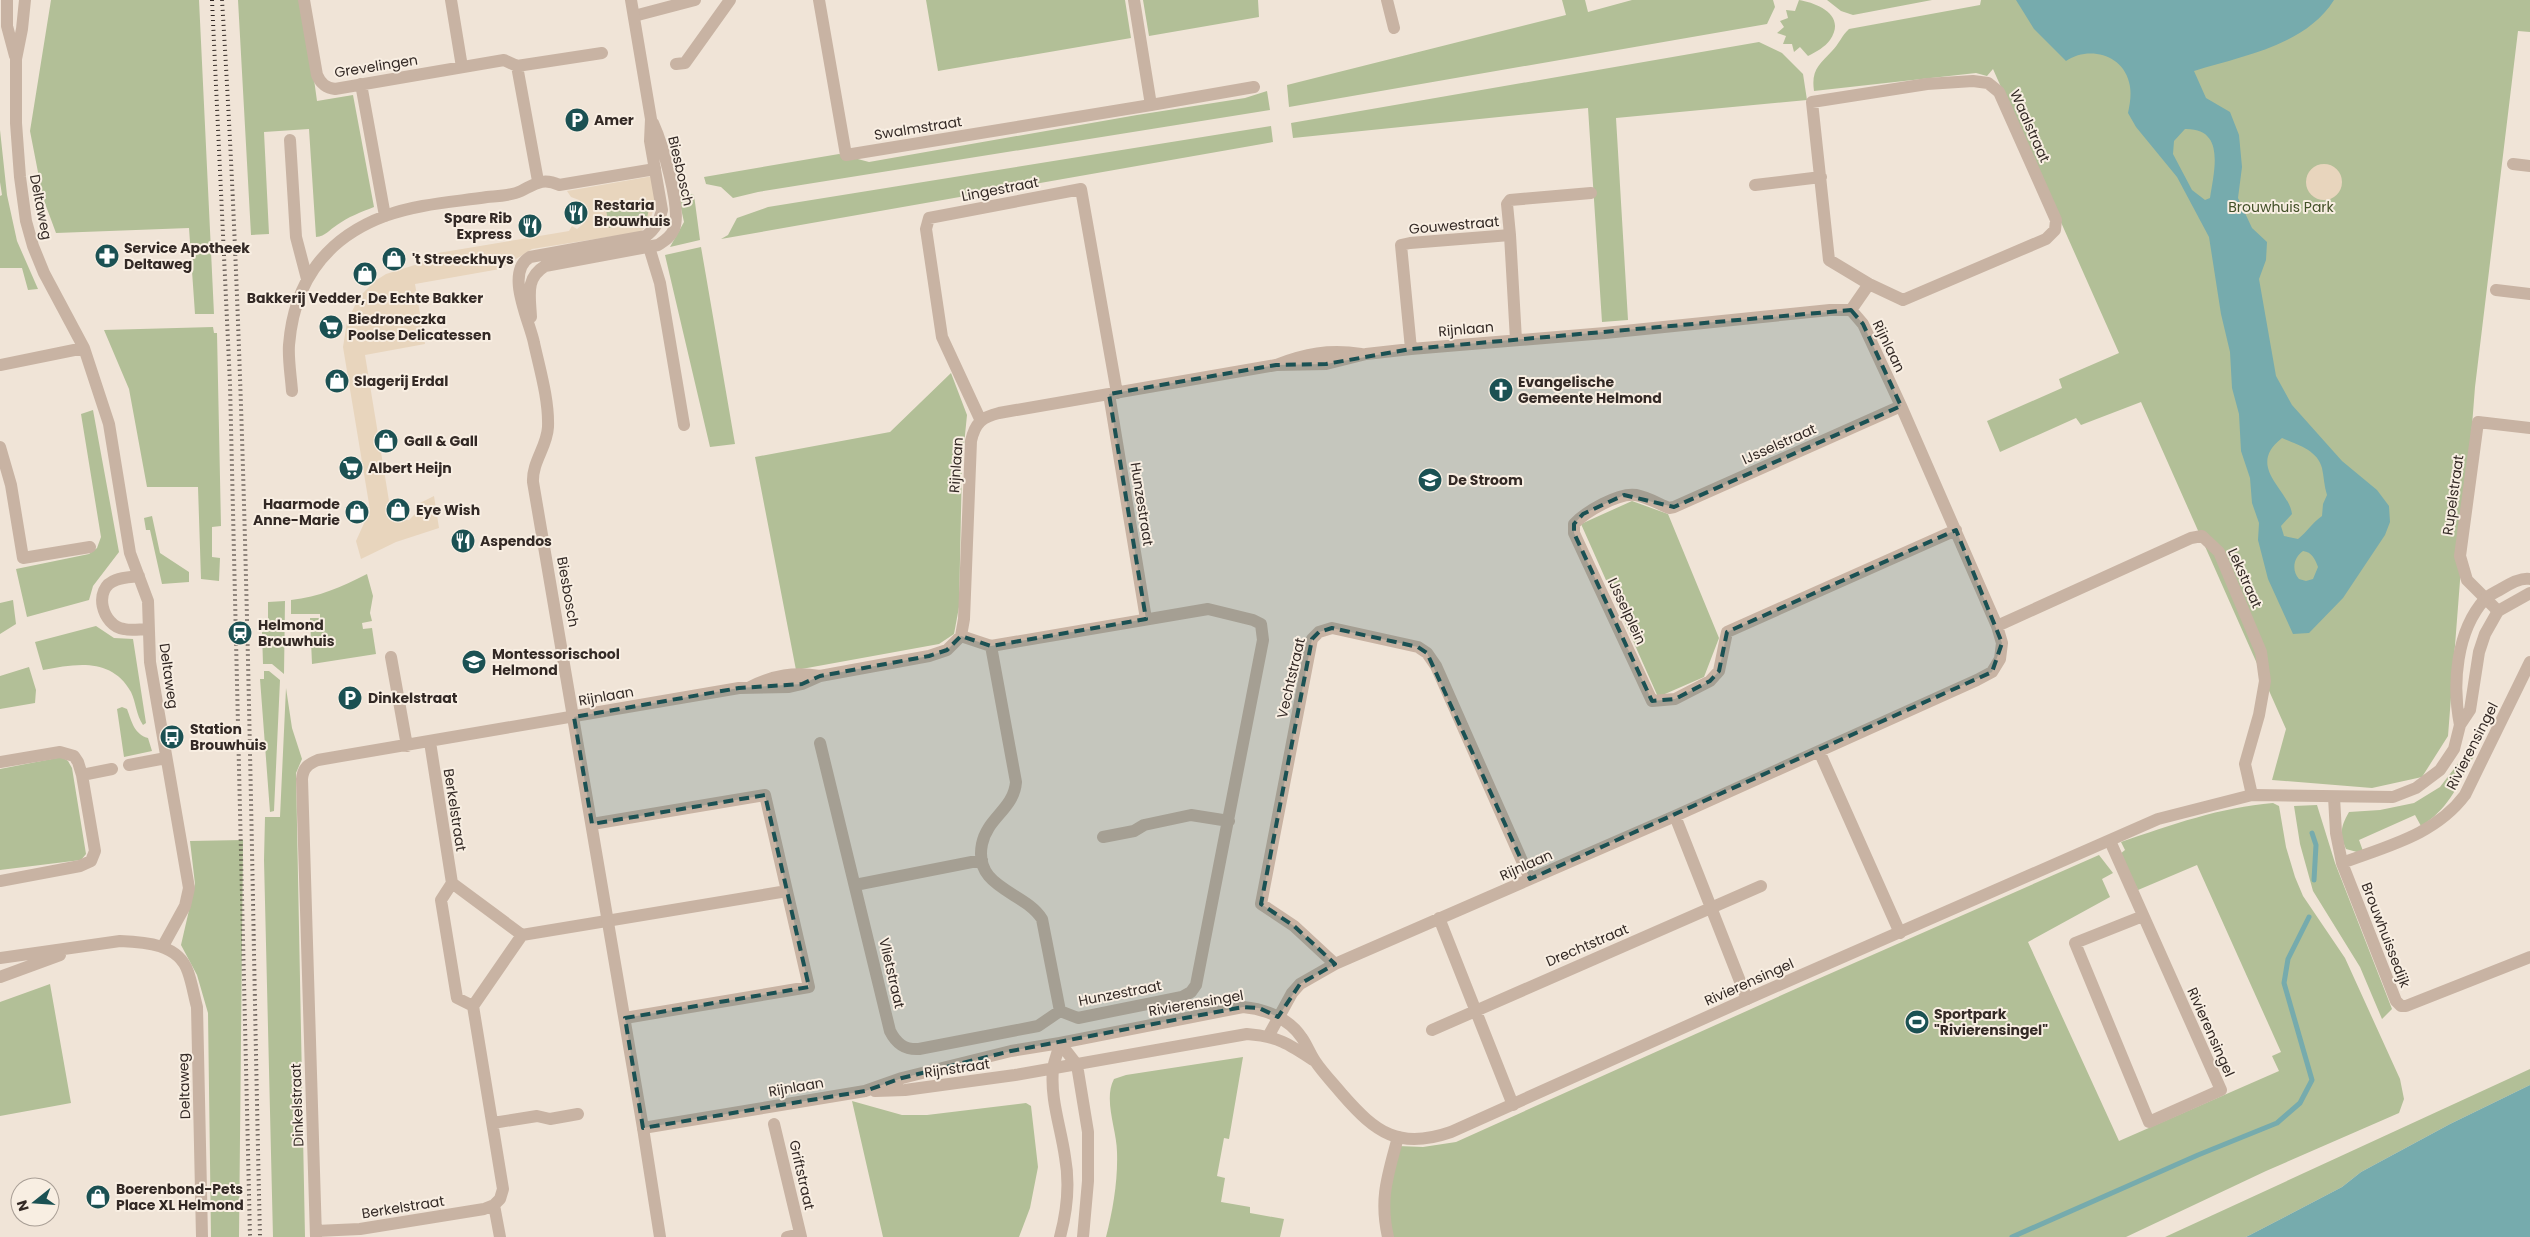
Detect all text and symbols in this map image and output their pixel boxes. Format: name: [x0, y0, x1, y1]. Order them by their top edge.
street label: Grevelingen: [333, 50, 419, 82]
street label: Waalstraat: [2005, 86, 2055, 166]
parking icon: Amer: [564, 107, 590, 133]
place label: Amer: [594, 110, 634, 130]
street label: Swalmstraat: [873, 111, 963, 145]
street label: Biesbosch: [663, 134, 699, 208]
street label: Lingestraat: [960, 172, 1040, 206]
street label: Deltaweg: [25, 173, 57, 241]
place label: Restaria Brouwhuis: [594, 195, 671, 231]
park label: Brouwhuis Park: [2228, 197, 2335, 217]
restaurant icon: Restaria Brouwhuis: [563, 200, 589, 226]
place label: Spare Rib Express: [444, 208, 512, 244]
street label: Gouwestraat: [1408, 211, 1500, 239]
restaurant icon: Spare Rib Express: [517, 213, 543, 239]
place label: Service Apotheek Deltaweg: [124, 238, 250, 274]
pharmacy icon: Service Apotheek Deltaweg: [94, 243, 120, 269]
shop icon: 't Streeckhuys: [381, 246, 407, 272]
place label: 't Streeckhuys: [412, 249, 514, 269]
shop icon: Bakkerij Vedder, De Echte Bakker: [352, 261, 378, 287]
place label: Bakkerij Vedder, De Echte Bakker: [247, 288, 483, 308]
place label: Biedroneczka Poolse Delicatessen: [348, 309, 491, 345]
supermarket icon: Biedroneczka Poolse Delicatessen: [318, 314, 344, 340]
street label: Rijnlaan: [1437, 317, 1495, 341]
street label: Rijnlaan: [1868, 317, 1910, 375]
shop icon: Slagerij Erdal: [324, 368, 350, 394]
place label: Slagerij Erdal: [354, 371, 448, 391]
place label: Evangelische Gemeente Helmond: [1518, 372, 1662, 408]
church icon: Evangelische Gemeente Helmond: [1488, 377, 1514, 403]
street label: IJsselstraat: [1739, 419, 1819, 469]
shop icon: Gall & Gall: [373, 428, 399, 454]
place label: Gall & Gall: [404, 431, 478, 451]
street label: Rijnlaan: [944, 437, 968, 493]
street label: Rupelstraat: [2437, 454, 2469, 536]
supermarket icon: Albert Heijn: [338, 455, 364, 481]
place label: Albert Heijn: [368, 458, 452, 478]
street label: Hunzestraat: [1126, 461, 1158, 547]
school or university icon: De Stroom: [1417, 467, 1443, 493]
place label: De Stroom: [1448, 470, 1523, 490]
place label: Haarmode Anne-Marie: [253, 494, 340, 530]
shop icon: Eye Wish: [385, 497, 411, 523]
shop icon: Haarmode Anne-Marie: [344, 499, 370, 525]
place label: Eye Wish: [416, 500, 480, 520]
restaurant icon: Aspendos: [450, 528, 476, 554]
place label: Aspendos: [480, 531, 552, 551]
street label: Lekstraat: [2223, 545, 2267, 611]
street label: Biesbosch: [552, 555, 584, 629]
street label: IJsselplein: [1603, 574, 1651, 648]
place label: Helmond Brouwhuis: [258, 615, 335, 651]
station icon: Helmond Brouwhuis: [227, 620, 253, 646]
street label: Vechtstraat: [1272, 636, 1310, 720]
street label: Deltaweg: [154, 642, 184, 710]
place label: Montessorischool Helmond: [492, 644, 620, 680]
school or university icon: Montessorischool Helmond: [461, 649, 487, 675]
street label: Rijnlaan: [577, 681, 635, 711]
parking icon: Dinkelstraat: [337, 685, 363, 711]
place label: Dinkelstraat: [368, 688, 458, 708]
street label: Rivierensingel: [2441, 699, 2503, 793]
place label: Station Brouwhuis: [190, 719, 267, 755]
bus stop icon: Station Brouwhuis: [159, 724, 185, 750]
street label: Berkelstraat: [439, 767, 471, 853]
street label: Rijnlaan: [1496, 845, 1556, 885]
street label: Brouwhuissedijk: [2357, 879, 2416, 991]
street label: Drechtstraat: [1543, 919, 1631, 971]
street label: Vlietstraat: [874, 936, 910, 1010]
street label: Rivierensingel: [1701, 953, 1797, 1011]
street label: Hunzestraat: [1077, 975, 1163, 1011]
street label: Rivierensingel: [2182, 984, 2240, 1080]
street label: Rivierensingel: [1147, 985, 1245, 1021]
place label: Sportpark "Rivierensingel": [1934, 1004, 2048, 1040]
sports icon: Sportpark "Rivierensingel": [1904, 1009, 1930, 1035]
street label: Deltaweg: [173, 1053, 195, 1119]
street label: Rijnstraat: [923, 1054, 991, 1082]
street label: Dinkelstraat: [286, 1063, 308, 1147]
street label: Rijnlaan: [767, 1072, 825, 1102]
street label: Griftstraat: [784, 1138, 820, 1212]
north arrow: [10, 1177, 60, 1227]
place label: Boerenbond-Pets Place XL Helmond: [116, 1179, 244, 1215]
shop icon: Boerenbond-Pets Place XL Helmond: [85, 1184, 111, 1210]
street label: Berkelstraat: [360, 1191, 446, 1223]
text: N: [11, 1198, 34, 1214]

